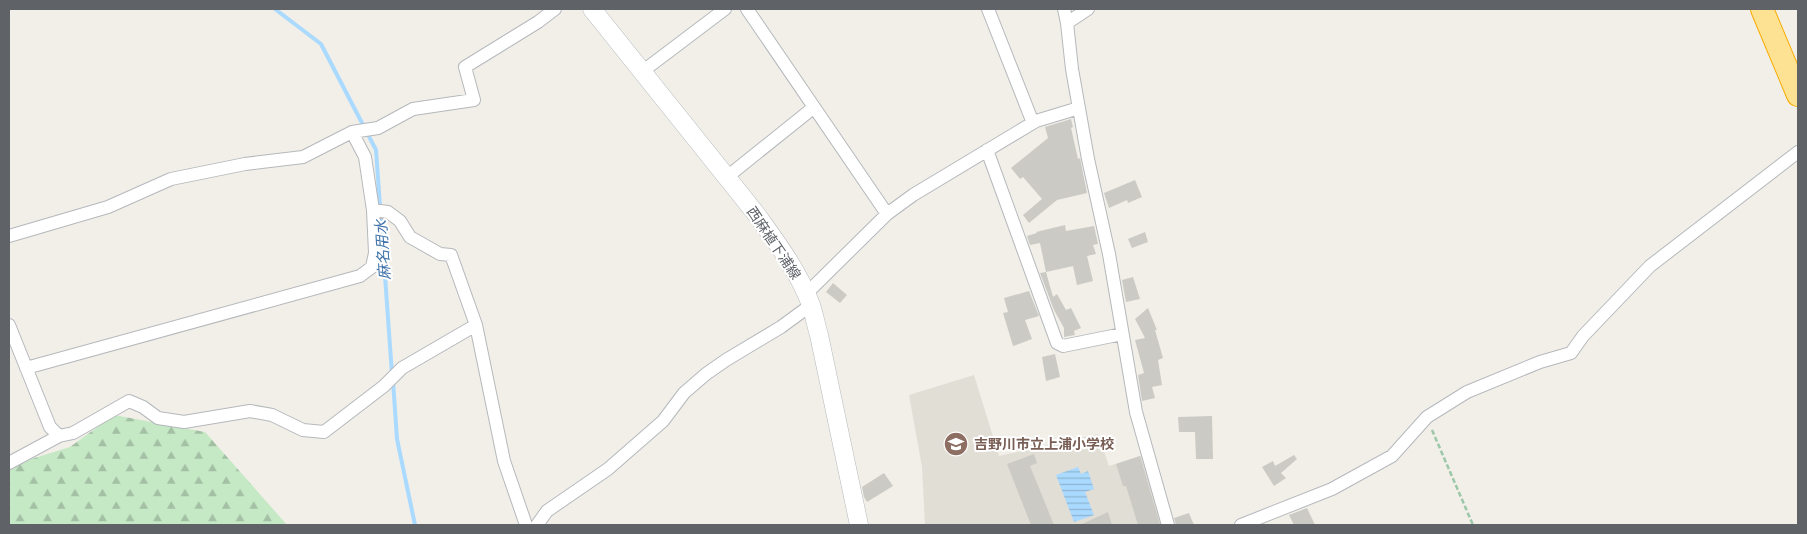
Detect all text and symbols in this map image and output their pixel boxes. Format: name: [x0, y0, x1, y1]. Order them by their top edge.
street label: 西麻植下浦線: [743, 204, 804, 283]
water label: 麻名用水: [372, 217, 394, 281]
school or university icon: 吉野川市立上浦小学校: [943, 431, 969, 457]
place label: 吉野川市立上浦小学校: [974, 436, 1114, 453]

